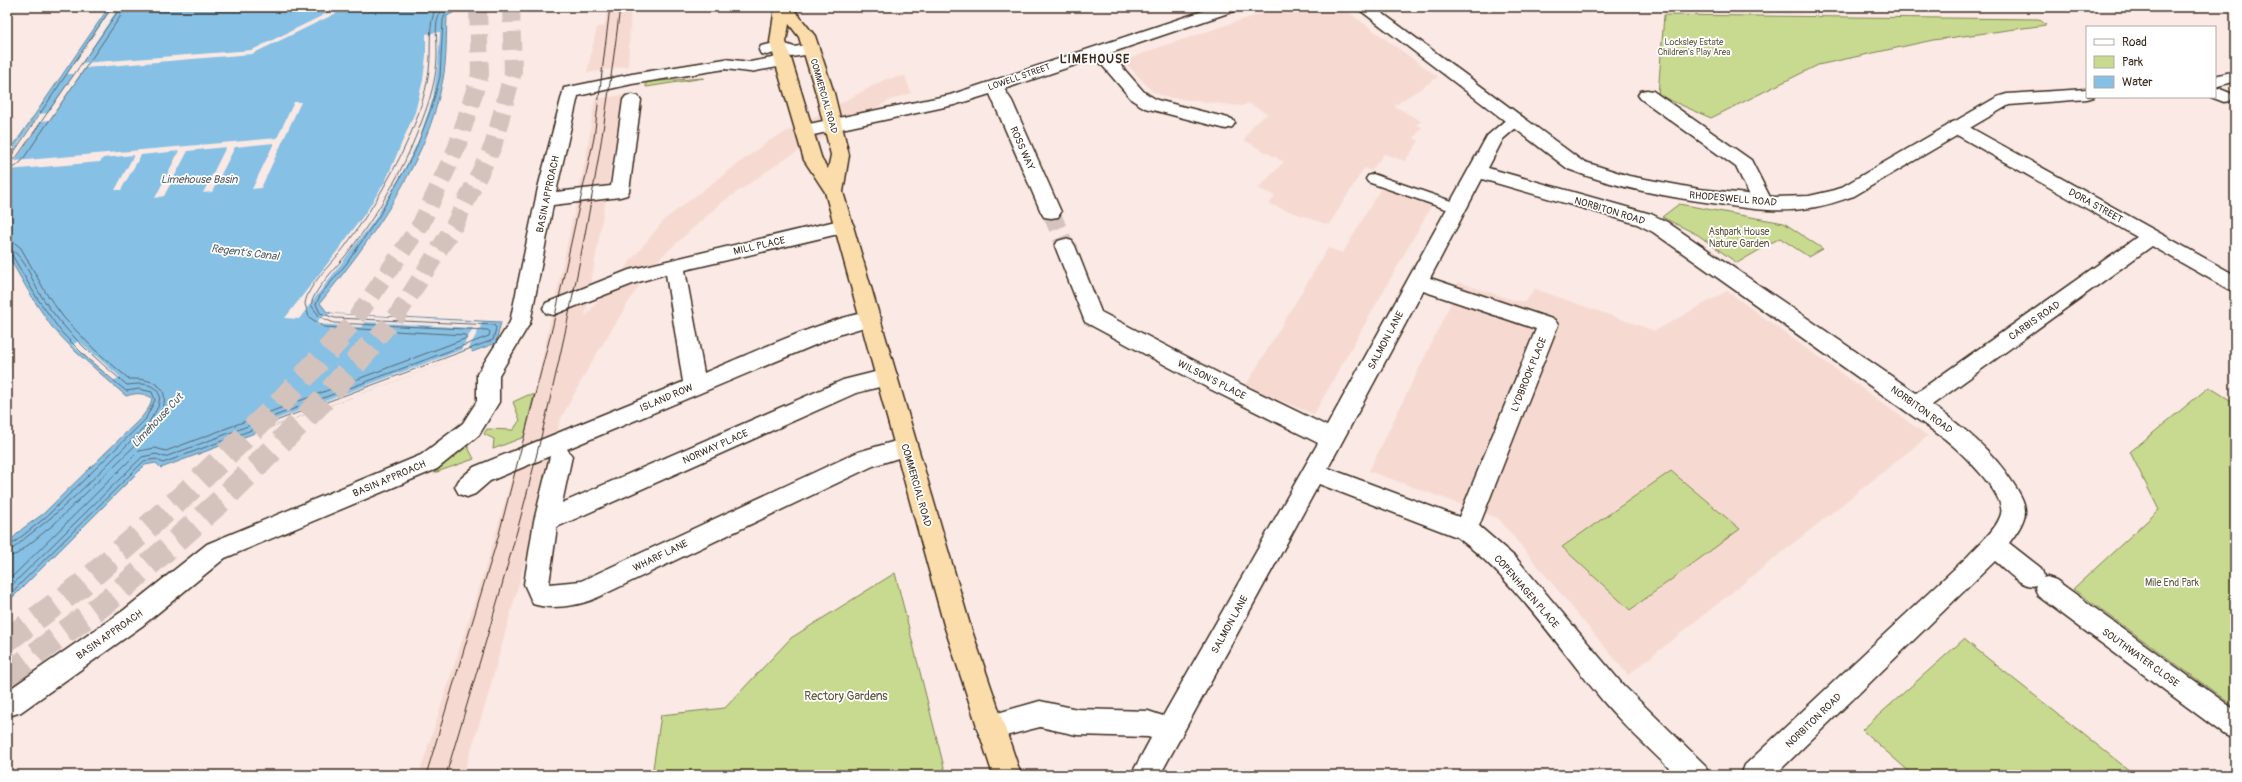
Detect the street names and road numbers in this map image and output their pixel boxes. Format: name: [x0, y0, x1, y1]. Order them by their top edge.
street label: COMMERCIAL ROAD: [808, 58, 840, 135]
street label: LOWELL STREET: [987, 62, 1052, 93]
street label: ROSS WAY: [1007, 125, 1037, 172]
street label: BASIN APPROACH: [534, 155, 562, 234]
street label: DORA STREET: [2066, 186, 2125, 226]
street label: RHODESWELL ROAD: [1689, 189, 1777, 209]
street label: NORBITON ROAD: [1573, 195, 1646, 227]
street label: MILL PLACE: [732, 234, 786, 258]
street label: CARBIS ROAD: [2007, 299, 2063, 343]
street label: SALMON LANE: [1365, 309, 1406, 372]
street label: LYDBROOK PLACE: [1509, 335, 1549, 413]
street label: WILSON'S PLACE: [1175, 358, 1248, 402]
street label: ISLAND ROW: [638, 381, 695, 415]
street label: NORBITON ROAD: [1888, 383, 1955, 436]
street label: NORWAY PLACE: [681, 427, 750, 467]
street label: COMMERCIAL ROAD: [898, 442, 934, 528]
street label: BASIN APPROACH: [351, 458, 428, 500]
street label: WHARF LANE: [631, 537, 690, 574]
street label: COPENHAGEN PLACE: [1491, 553, 1561, 631]
street label: SALMON LANE: [1209, 593, 1251, 656]
street label: BASIN APPROACH: [74, 607, 145, 662]
street label: SOUTHWATER CLOSE: [2100, 626, 2181, 690]
street label: NORBITON ROAD: [1783, 691, 1844, 750]

